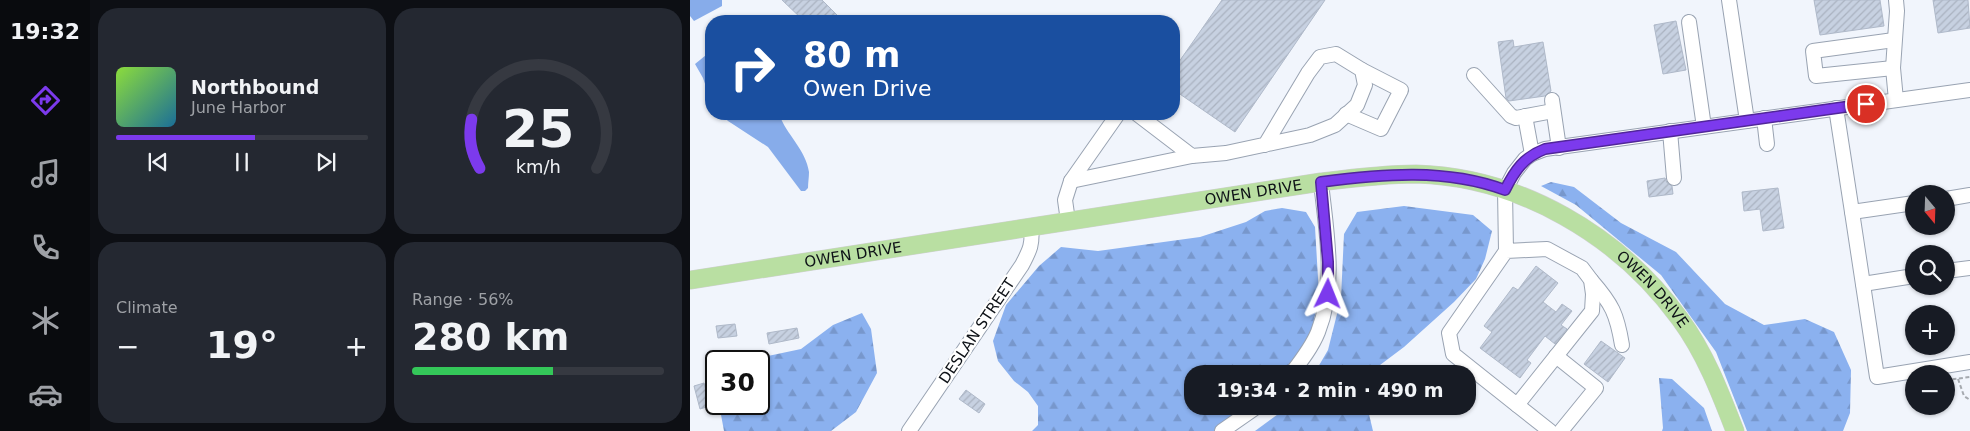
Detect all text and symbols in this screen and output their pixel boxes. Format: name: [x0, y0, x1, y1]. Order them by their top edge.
text: 19:32: [10, 19, 80, 44]
icon: right: [720, 35, 785, 100]
text: 80 m: [803, 35, 900, 75]
text: Northbound: [191, 76, 319, 98]
text: Owen Drive: [803, 76, 931, 101]
icon: directions: [28, 83, 63, 118]
pin: [1845, 83, 1887, 125]
icon: arrive: [1852, 90, 1880, 118]
text: June Harbor: [191, 98, 286, 117]
text: 25: [502, 99, 574, 159]
icon: previous: [144, 148, 172, 176]
icon: pause: [228, 148, 256, 176]
icon: next: [312, 148, 340, 176]
icon: music: [28, 156, 63, 191]
text: km/h: [515, 156, 561, 177]
street label: OWEN DRIVE: [1203, 176, 1303, 209]
north arrow: [1905, 185, 1955, 235]
map controls: [1905, 185, 1955, 415]
icon: phone: [28, 230, 63, 265]
street label: OWEN DRIVE: [803, 238, 903, 271]
button: search: [1905, 245, 1955, 295]
street label: OWEN DRIVE: [1613, 247, 1692, 331]
position arrow: [1301, 267, 1353, 319]
street label: DESLAN STREET: [935, 274, 1019, 387]
text: Range · 56%: [412, 290, 514, 309]
text: Climate: [116, 298, 178, 317]
icon: climate: [28, 303, 63, 338]
button: +: [1905, 305, 1955, 355]
text: 280 km: [412, 315, 569, 359]
text: 19°: [206, 323, 278, 367]
text: −: [116, 330, 139, 363]
text: +: [345, 330, 368, 363]
speed limit sign: 30: [705, 350, 770, 415]
button: −: [1905, 365, 1955, 415]
icon: car: [28, 377, 63, 412]
text: 19:34 · 2 min · 490 m: [1216, 379, 1444, 401]

